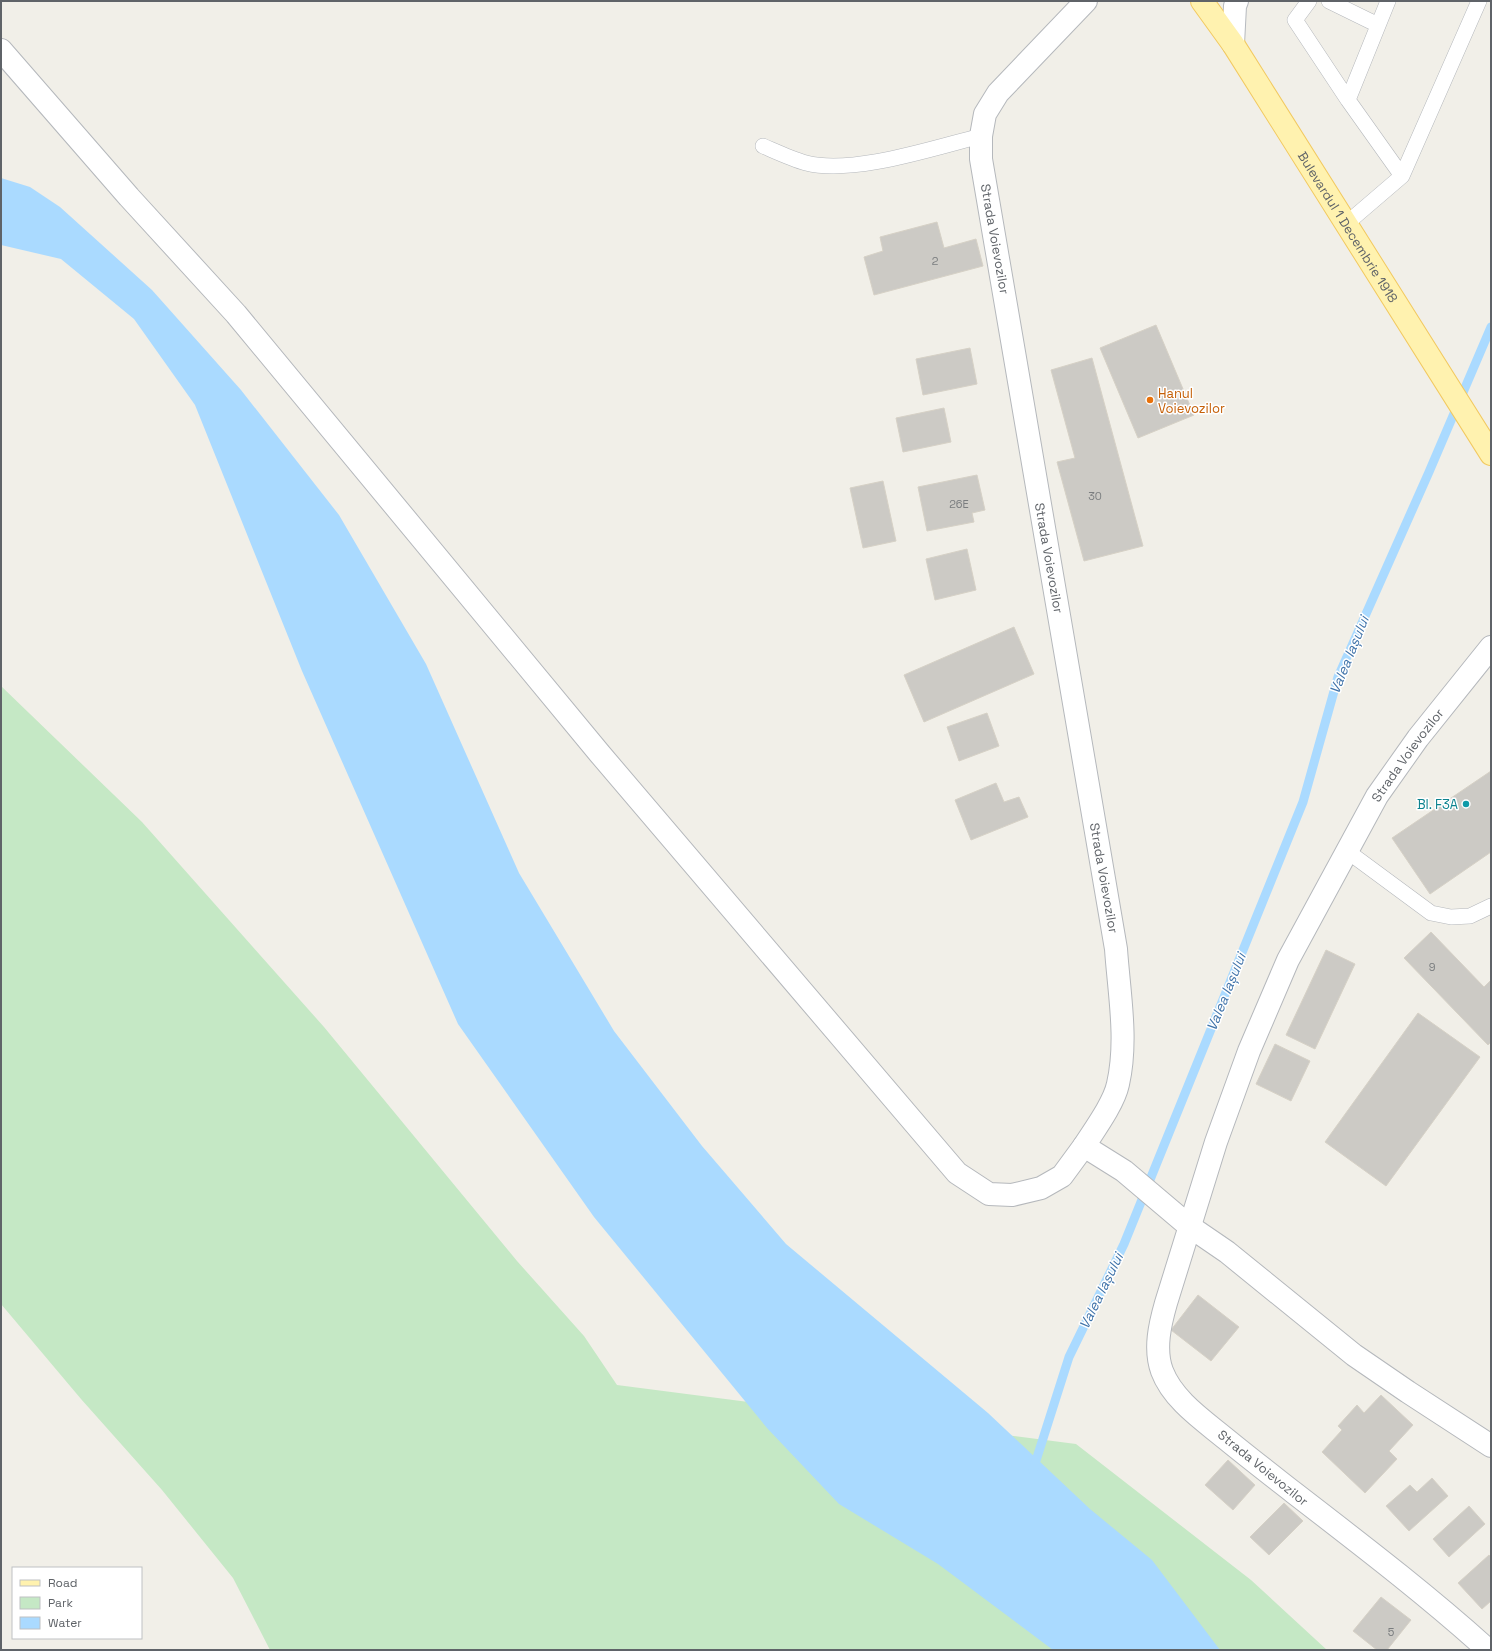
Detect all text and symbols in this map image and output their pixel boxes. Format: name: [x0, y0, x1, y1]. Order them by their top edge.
street label: Bulevardul 1 Decembrie 1918: [1294, 148, 1402, 306]
street label: Strada Voievozilor: [977, 182, 1013, 296]
house number: 2: [932, 254, 939, 268]
place label: Hanul Voievozilor: [1158, 385, 1225, 417]
marker: Hanul Voievozilor: [1145, 395, 1155, 405]
house number: 30: [1088, 489, 1102, 503]
house number: 26E: [949, 497, 969, 511]
street label: Strada Voievozilor: [1031, 501, 1067, 615]
water label: Valea Iașului: [1325, 612, 1373, 697]
street label: Strada Voievozilor: [1367, 705, 1447, 805]
place label: Bl. F3A: [1417, 796, 1458, 813]
marker: Bl. F3A: [1461, 799, 1471, 809]
street label: Strada Voievozilor: [1086, 821, 1122, 935]
water label: Valea Iașului: [1202, 949, 1250, 1034]
house number: 9: [1429, 960, 1436, 974]
water label: Valea Iașului: [1075, 1249, 1128, 1332]
street label: Strada Voievozilor: [1214, 1426, 1312, 1510]
legend: [12, 1567, 142, 1639]
text: Road: [48, 1575, 77, 1591]
text: Park: [48, 1595, 73, 1611]
text: Water: [48, 1615, 82, 1631]
house number: 5: [1388, 1625, 1395, 1639]

